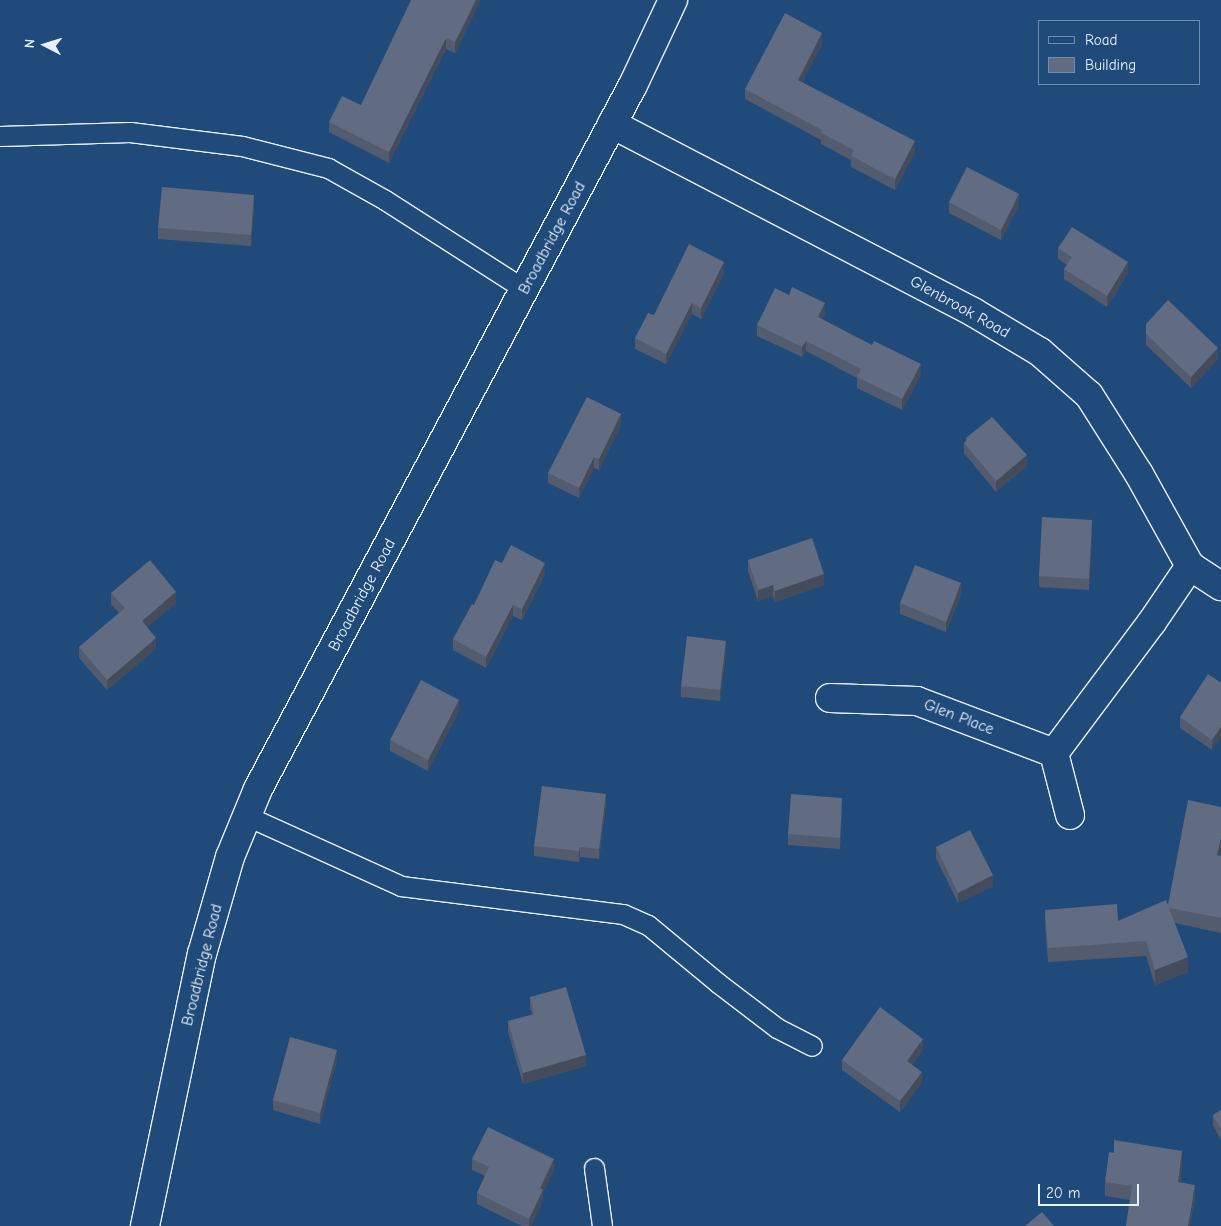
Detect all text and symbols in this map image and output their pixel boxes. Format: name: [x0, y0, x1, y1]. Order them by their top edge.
north arrow: [20, 20, 70, 70]
legend: [1038, 20, 1201, 85]
text: Road: [1085, 31, 1117, 49]
text: N: [21, 38, 38, 49]
text: Building: [1085, 56, 1136, 74]
street label: Broadbridge Road: [514, 178, 590, 298]
street label: Glenbrook Road: [907, 272, 1013, 342]
street label: Broadbridge Road: [324, 535, 400, 655]
street label: Glen Place: [921, 695, 997, 739]
street label: Broadbridge Road: [178, 902, 226, 1028]
scale bar: [1041, 1174, 1142, 1206]
text: 20 m: [1046, 1184, 1080, 1202]

